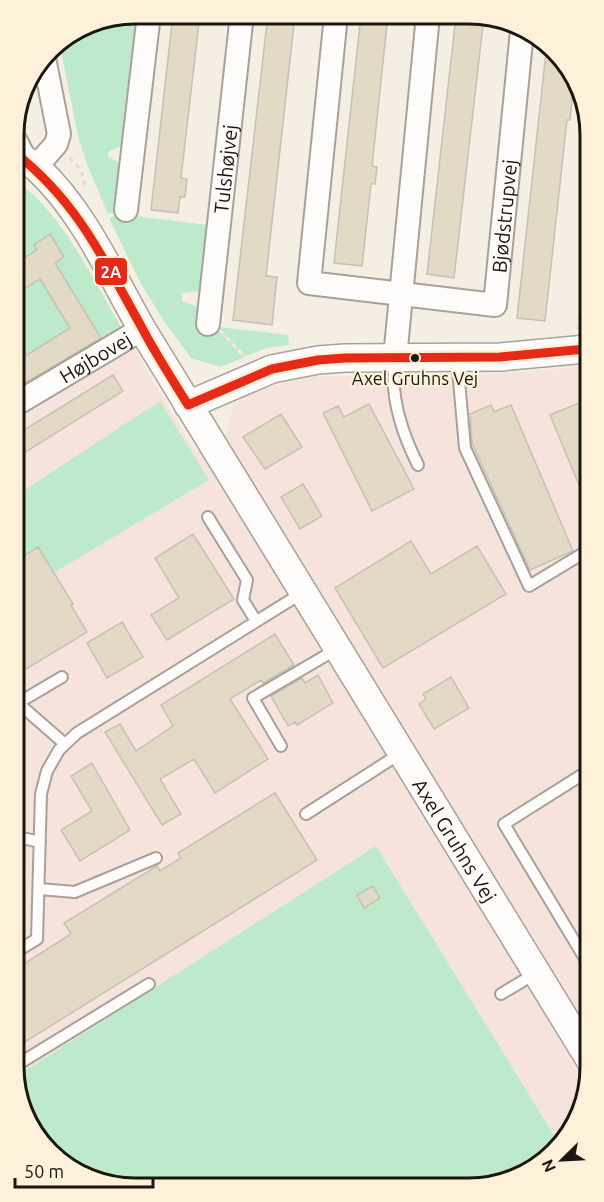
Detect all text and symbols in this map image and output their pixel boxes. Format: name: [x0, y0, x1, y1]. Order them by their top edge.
street label: Tulshøjvej: [209, 123, 241, 215]
street label: Bjødstrupvej: [487, 158, 521, 274]
line badge: 2A: [94, 257, 128, 286]
text: 2A: [101, 263, 122, 281]
street label: Højbovej: [55, 327, 135, 387]
marker: Axel Gruhns Vej: [409, 352, 421, 364]
place label: Axel Gruhns Vej: [352, 368, 478, 388]
street label: Axel Gruhns Vej: [409, 774, 502, 906]
north arrow: [532, 1130, 592, 1190]
scale bar: [15, 1151, 153, 1189]
text: N: [538, 1157, 559, 1175]
text: 50 m: [24, 1161, 64, 1181]

